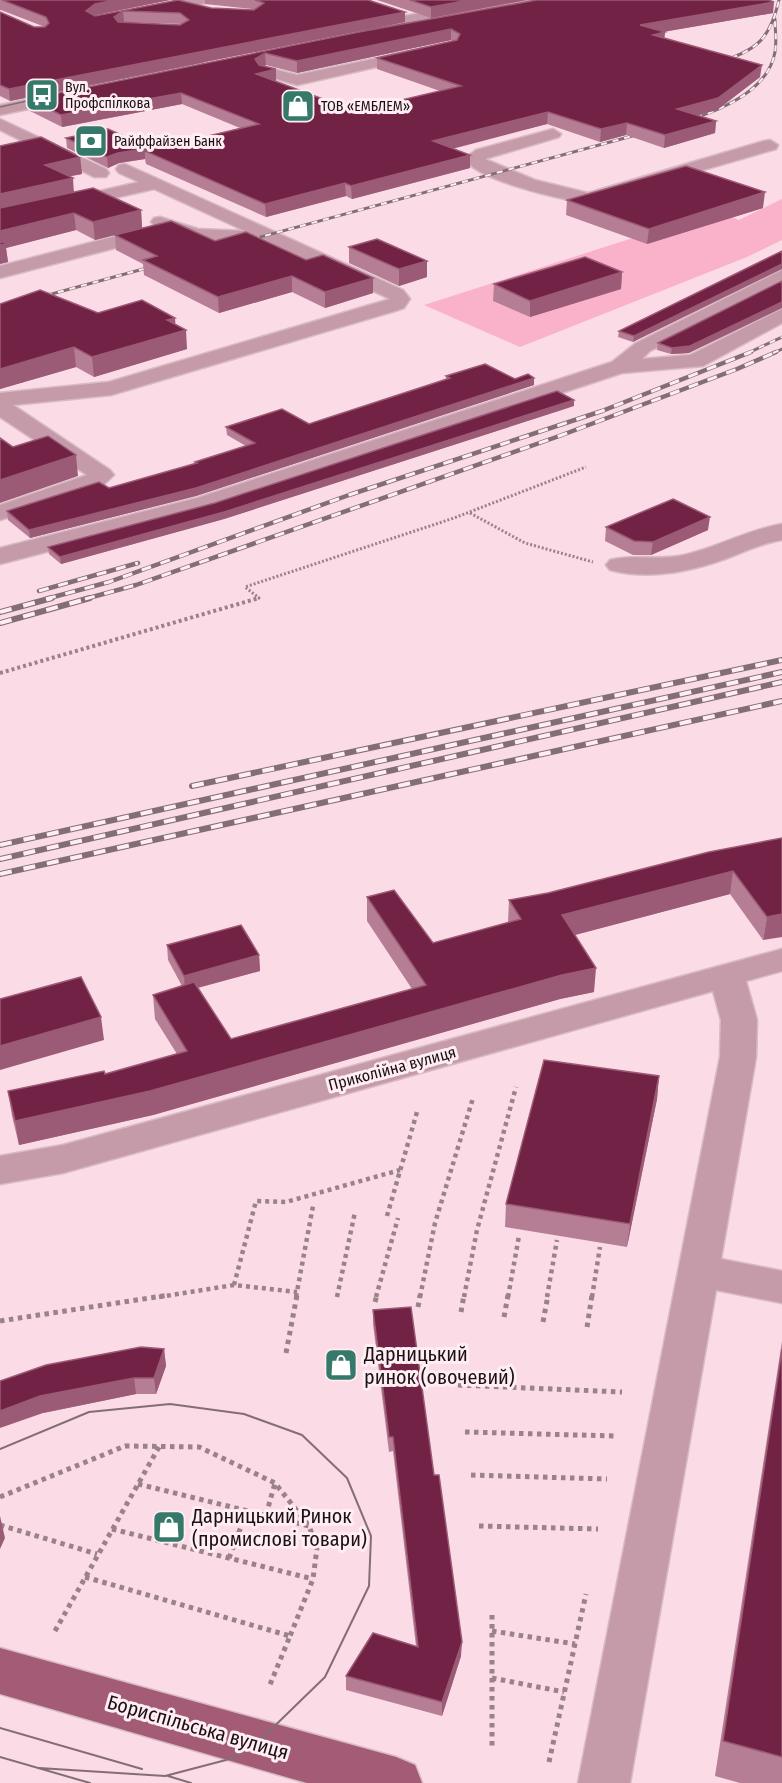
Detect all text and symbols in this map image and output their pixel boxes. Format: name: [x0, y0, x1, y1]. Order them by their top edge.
bus stop icon: Вул. Профспілкова: [24, 77, 60, 113]
place label: Вул. Профспілкова: [65, 79, 150, 112]
shop icon: ТОВ «ЕМБЛЕМ»: [280, 88, 316, 124]
place label: ТОВ «ЕМБЛЕМ»: [321, 98, 410, 115]
bank icon: Райффайзен Банк: [73, 123, 109, 159]
place label: Райффайзен Банк: [114, 133, 222, 150]
street label: Приколійна вулиця: [326, 1042, 458, 1095]
place label: Дарницький ринок (овочевий): [363, 1342, 515, 1389]
shop icon: Дарницький ринок (овочевий): [323, 1347, 359, 1383]
place label: Дарницький Ринок (промислові товари): [191, 1504, 367, 1551]
shop icon: Дарницький Ринок (промислові товари): [151, 1509, 187, 1545]
street label: Бориспільська вулиця: [105, 1690, 291, 1764]

